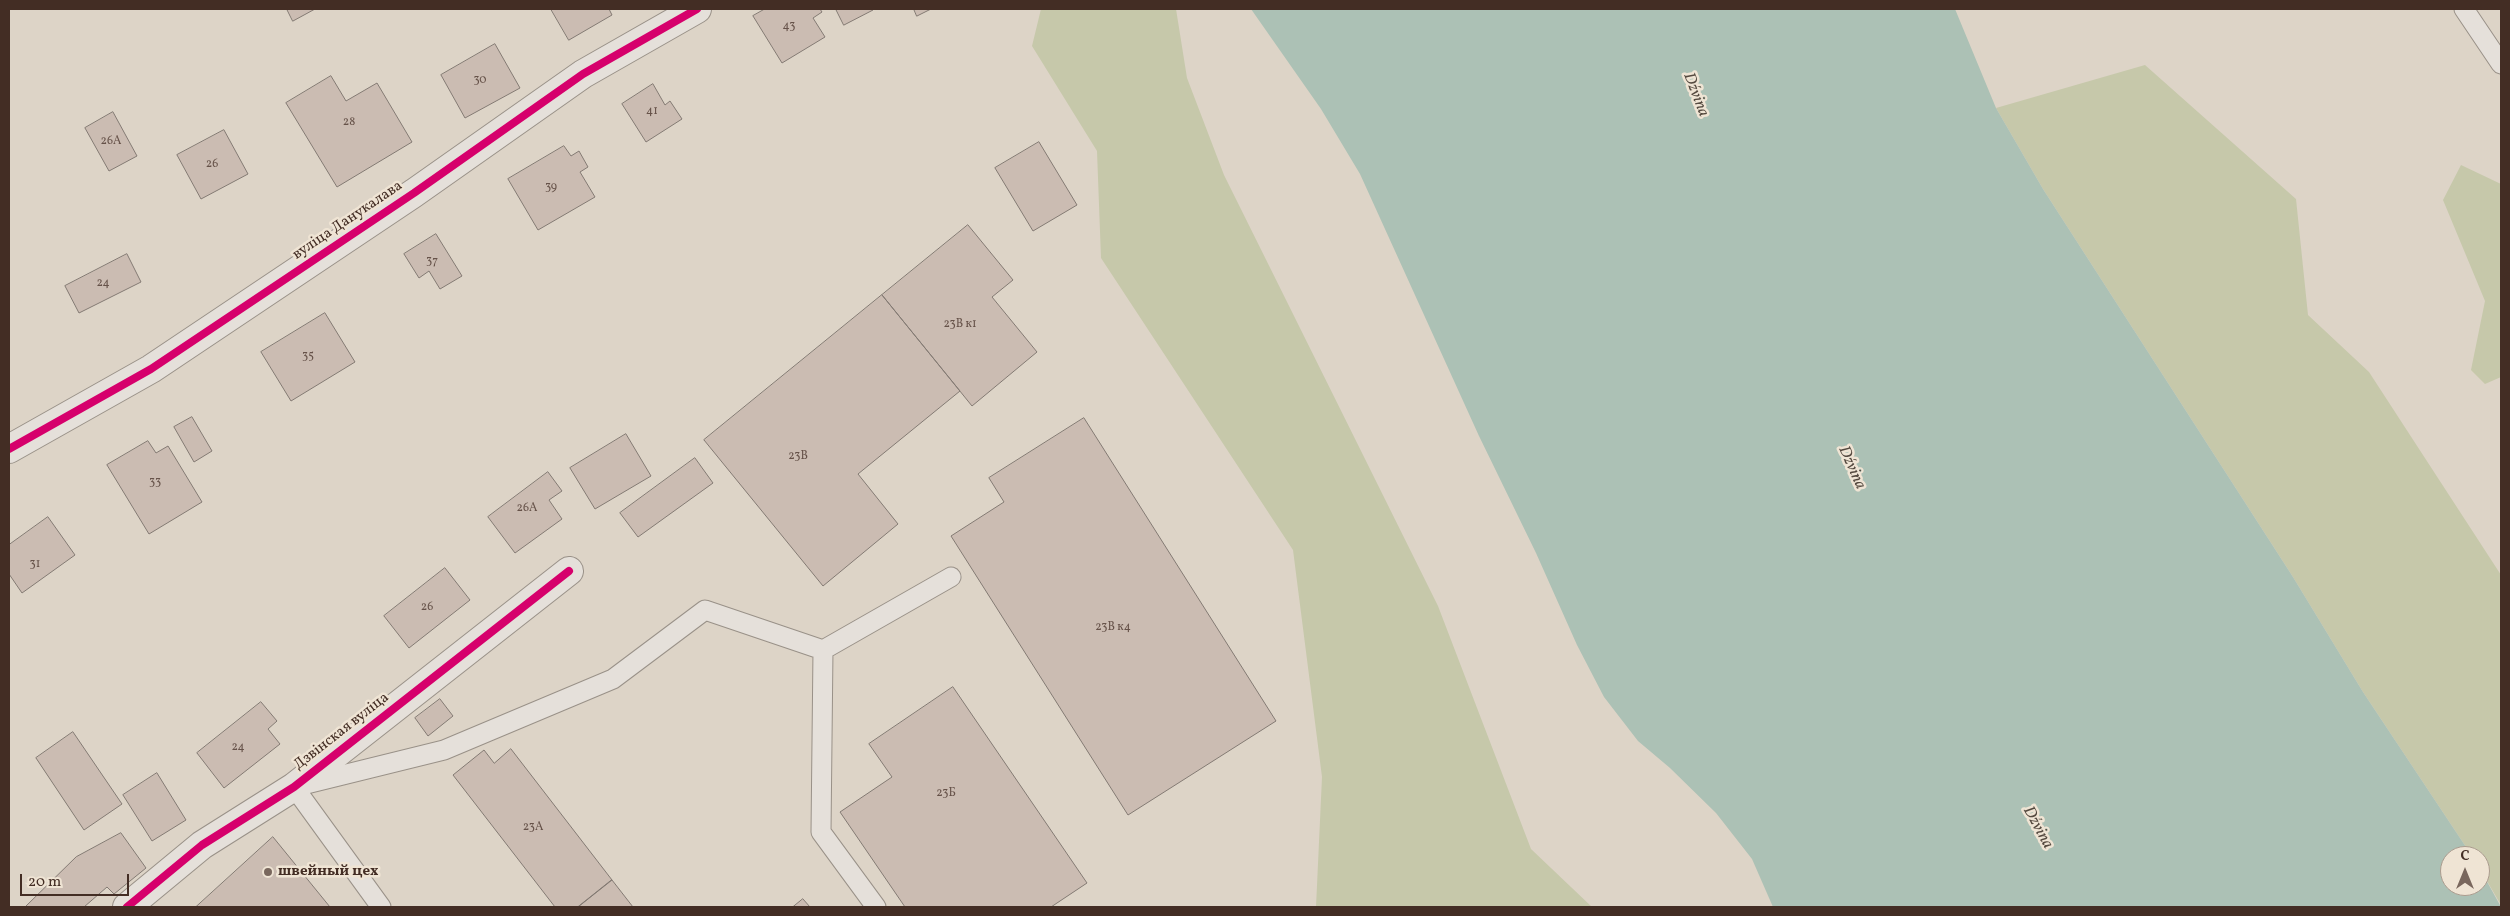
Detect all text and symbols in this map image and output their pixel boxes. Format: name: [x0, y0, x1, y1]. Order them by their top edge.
house number: 43: [783, 20, 795, 34]
water label: Dźvina: [1678, 70, 1712, 120]
house number: 30: [473, 74, 487, 88]
house number: 41: [646, 105, 658, 119]
house number: 28: [343, 116, 355, 130]
house number: 26А: [101, 135, 121, 149]
house number: 26: [206, 158, 218, 172]
street label: вуліца Данукалава: [290, 178, 406, 264]
house number: 39: [545, 181, 557, 195]
house number: 37: [426, 255, 438, 269]
house number: 24: [96, 277, 110, 291]
house number: 23В к1: [943, 318, 977, 332]
house number: 35: [302, 350, 314, 364]
water label: Dźvina: [1833, 443, 1869, 493]
house number: 23В: [788, 450, 808, 464]
house number: 33: [149, 476, 161, 490]
house number: 26А: [517, 502, 537, 516]
house number: 31: [30, 558, 40, 572]
house number: 26: [421, 601, 433, 615]
house number: 23В к4: [1095, 621, 1131, 635]
street label: Дзвінская вуліца: [291, 689, 393, 775]
house number: 24: [231, 741, 245, 755]
house number: 23Б: [936, 787, 956, 801]
water label: Dźvina: [2018, 803, 2056, 853]
house number: 23А: [523, 821, 543, 835]
north arrow: [2440, 846, 2490, 896]
text: С: [2460, 847, 2470, 866]
place label: швейный цех: [278, 863, 379, 881]
scale bar: [22, 864, 131, 896]
marker: швейный цех: [262, 866, 274, 878]
text: 20 m: [28, 872, 61, 893]

